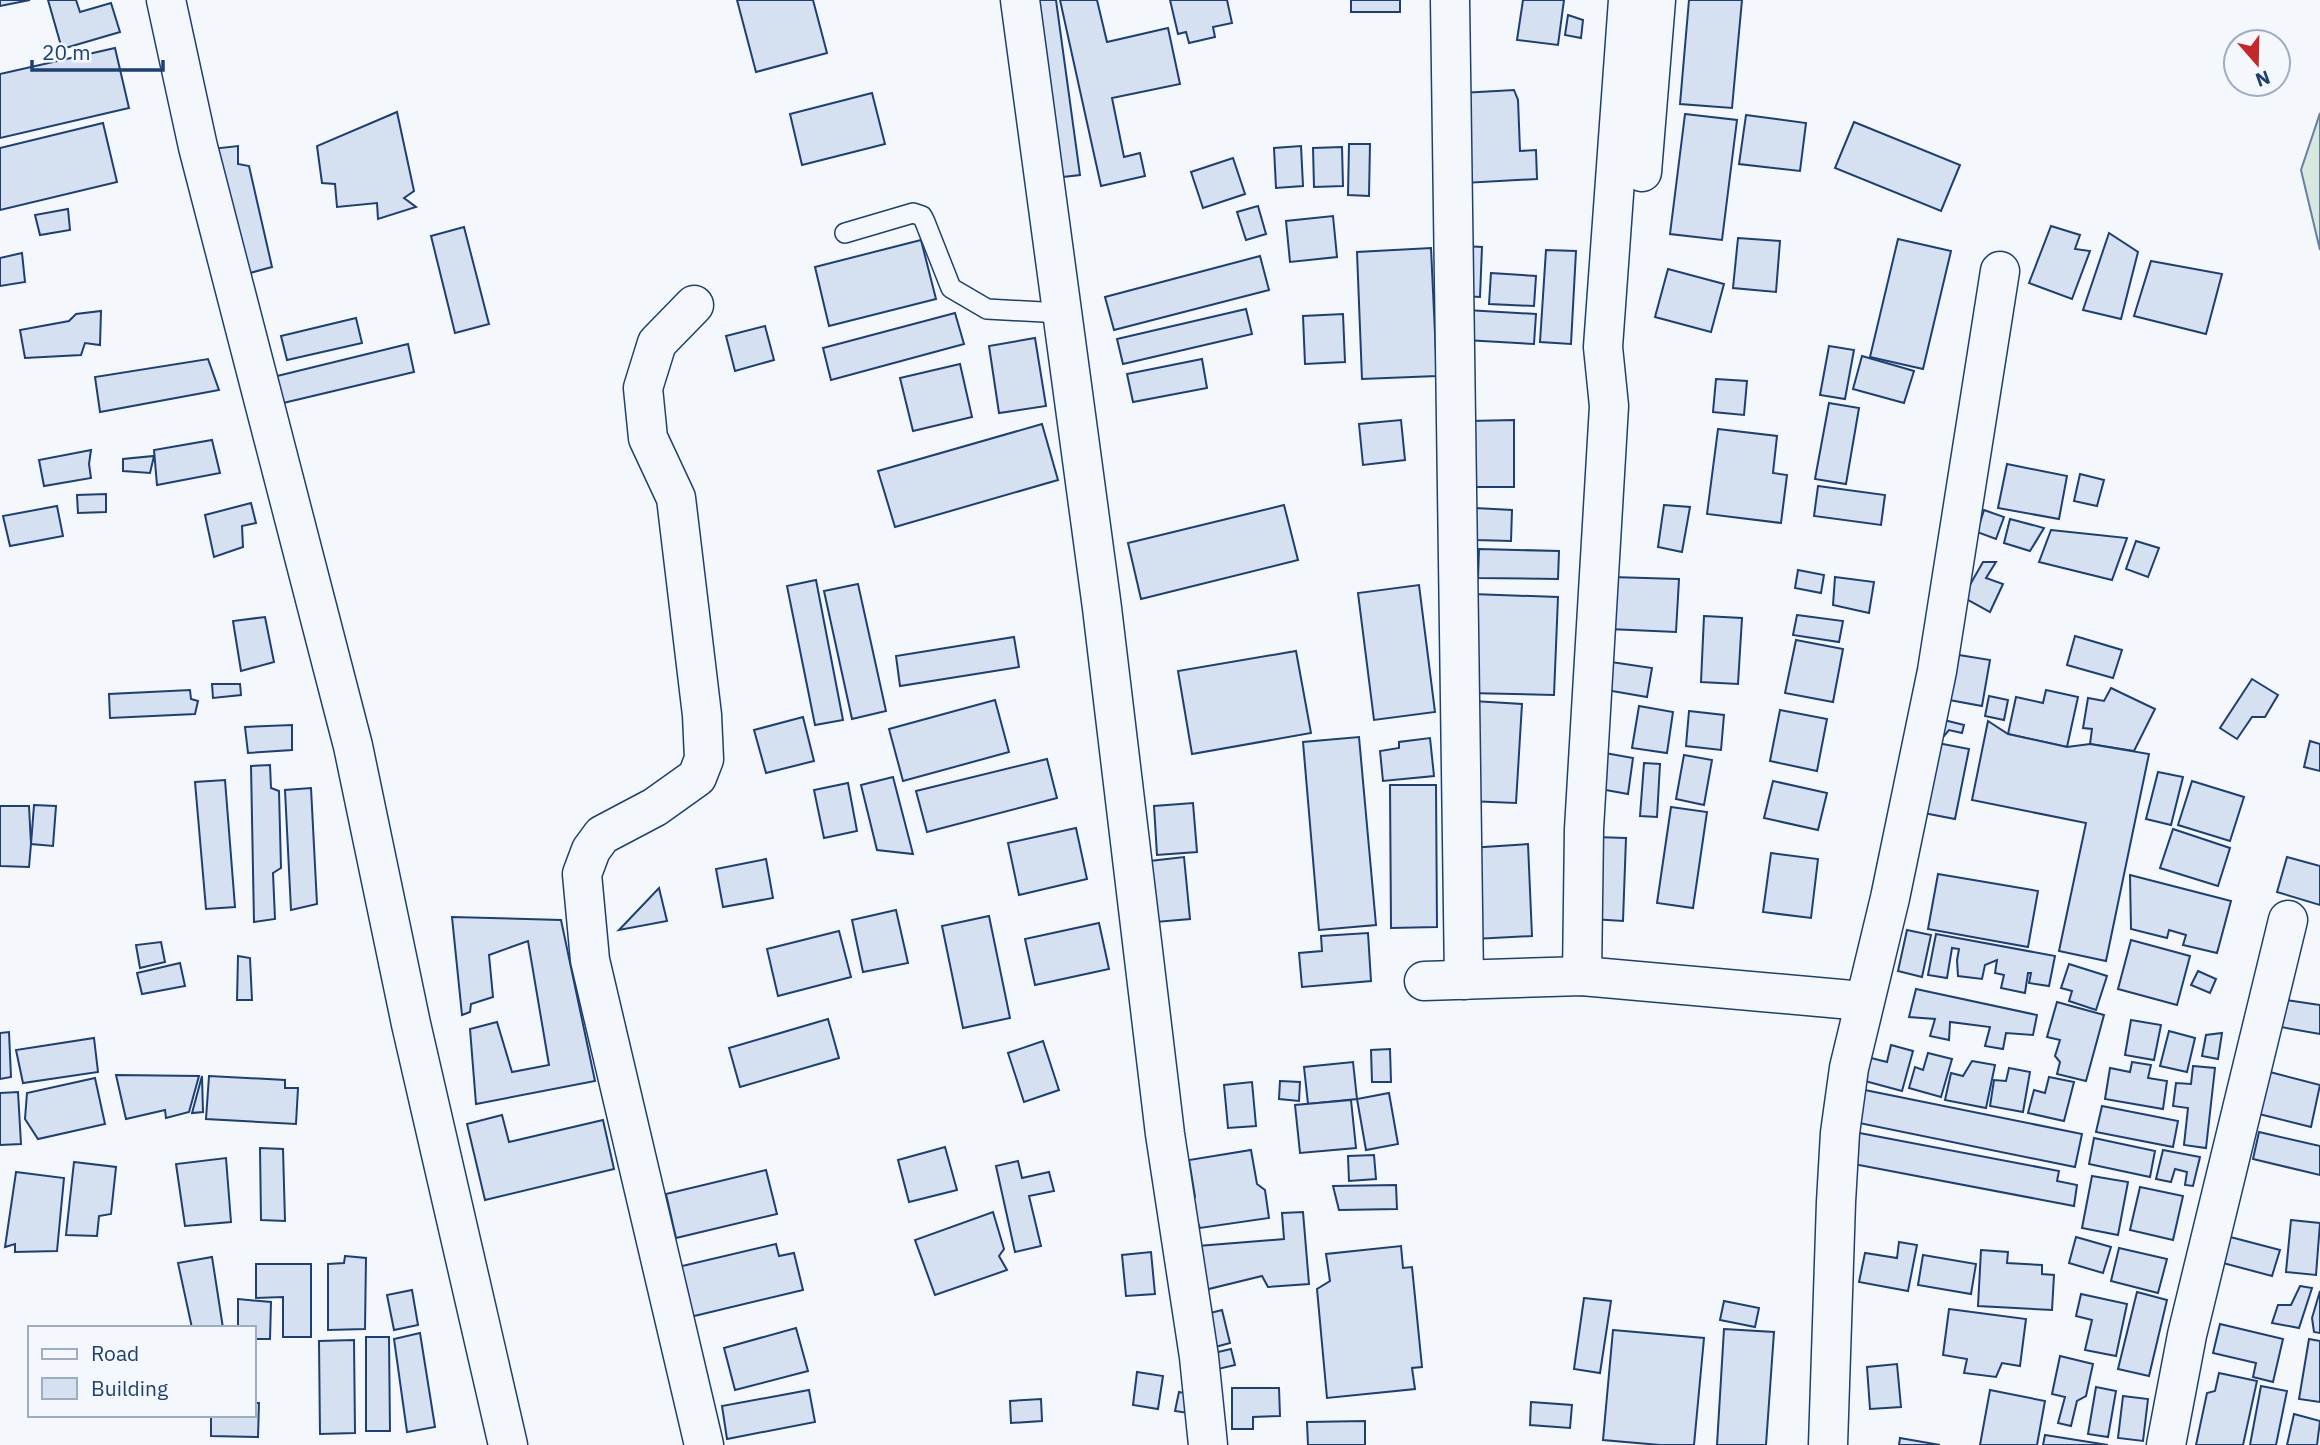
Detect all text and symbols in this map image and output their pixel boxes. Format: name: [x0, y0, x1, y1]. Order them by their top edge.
scale bar: [32, 28, 163, 72]
north arrow: [2222, 28, 2292, 98]
text: 20 m: [42, 38, 91, 66]
text: N: [2252, 65, 2273, 93]
legend: [28, 1326, 256, 1417]
text: Road: [91, 1339, 139, 1367]
text: Building: [91, 1374, 168, 1402]

